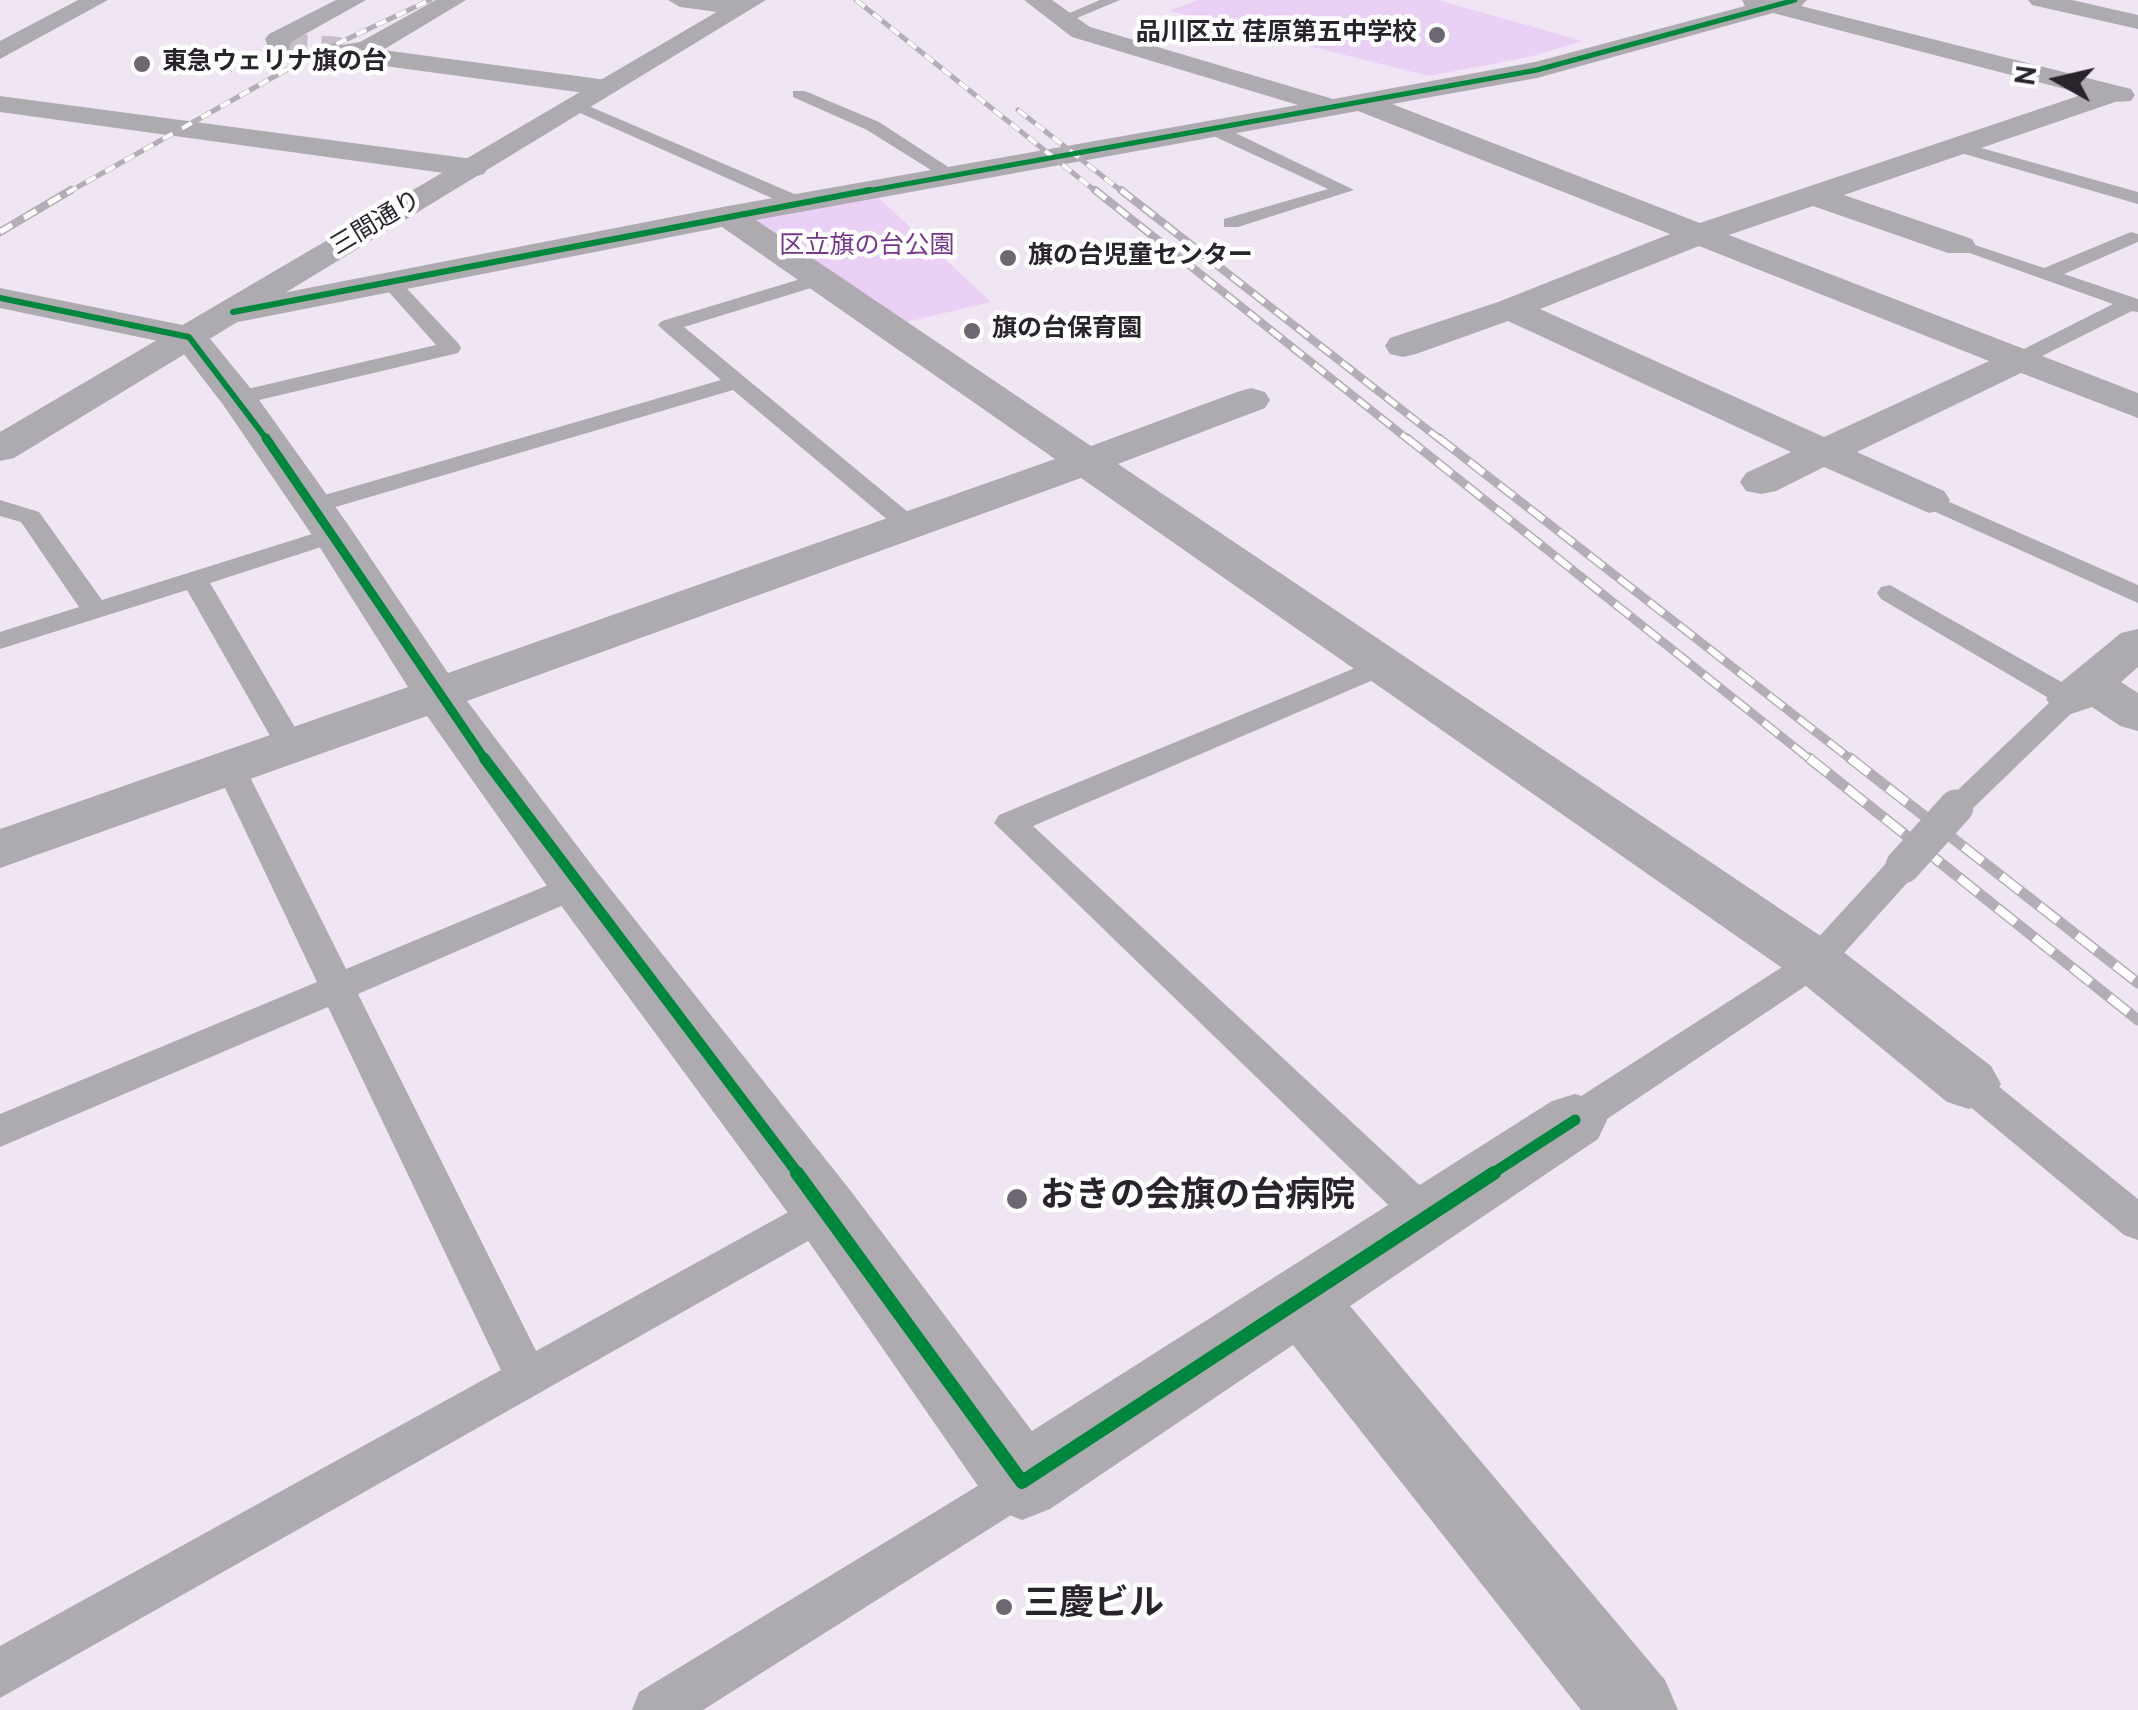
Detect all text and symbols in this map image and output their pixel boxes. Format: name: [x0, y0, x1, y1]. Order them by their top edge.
place label: 品川区立 荏原第五中学校: [1136, 20, 1417, 50]
marker: 品川区立 荏原第五中学校: [1426, 24, 1448, 46]
north arrow: [2008, 30, 2108, 130]
place label: 東急ウェリナ旗の台: [162, 49, 387, 79]
marker: 東急ウェリナ旗の台: [131, 53, 153, 75]
text: N: [2009, 63, 2048, 88]
street label: 三間通り: [326, 186, 428, 264]
park label: 区立旗の台公園: [780, 233, 954, 263]
place label: 旗の台児童センター: [1028, 243, 1253, 273]
marker: 旗の台児童センター: [997, 247, 1019, 269]
place label: 旗の台保育園: [992, 316, 1142, 346]
marker: 旗の台保育園: [961, 320, 983, 342]
place label: おきの会旗の台病院: [1040, 1178, 1355, 1220]
marker: おきの会旗の台病院: [1004, 1186, 1030, 1212]
place label: 三慶ビル: [1024, 1586, 1164, 1628]
marker: 三慶ビル: [993, 1596, 1015, 1618]

